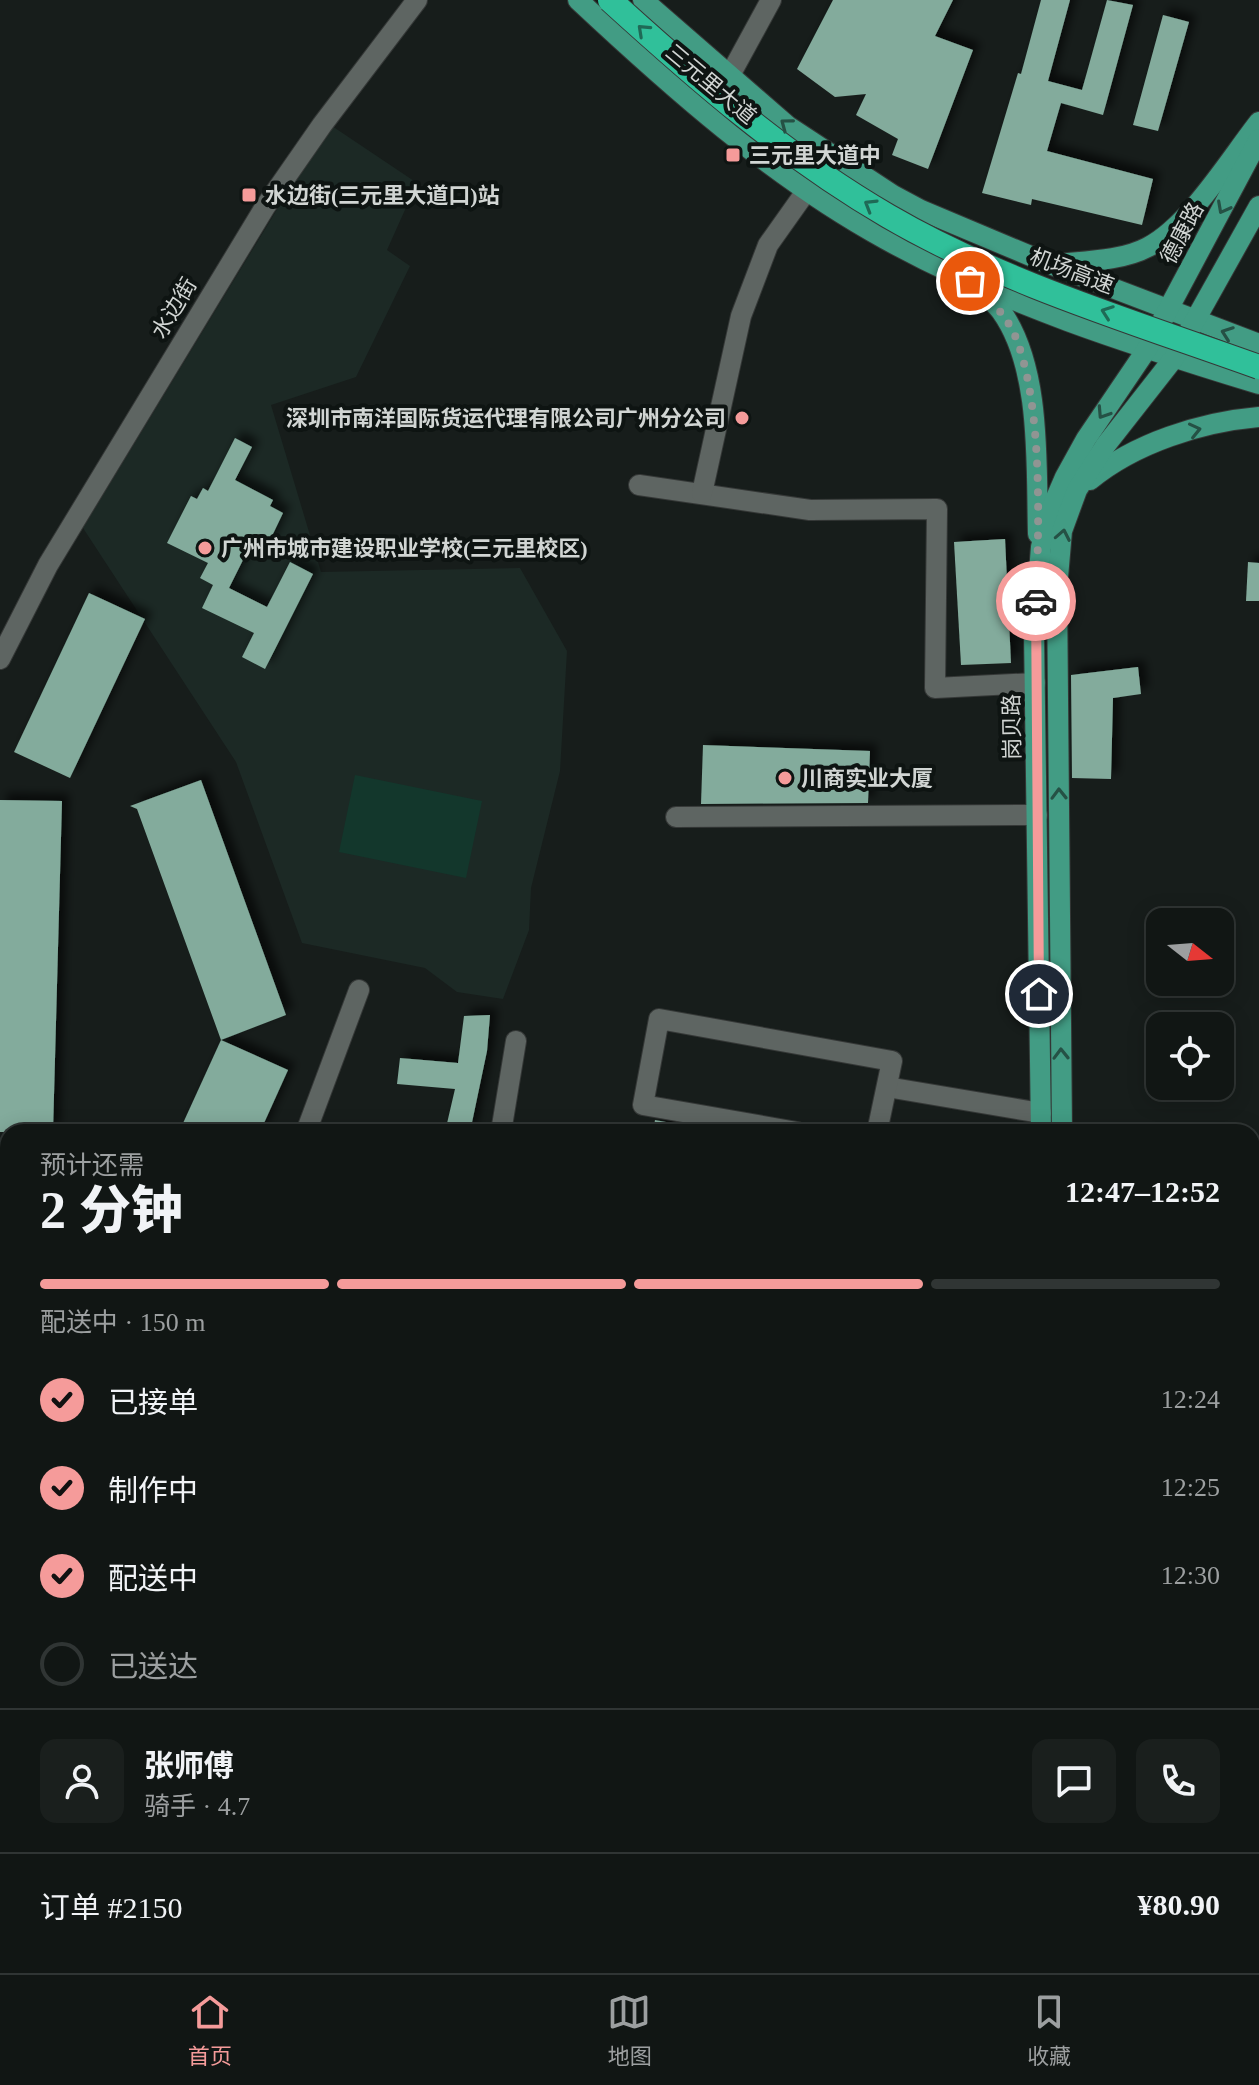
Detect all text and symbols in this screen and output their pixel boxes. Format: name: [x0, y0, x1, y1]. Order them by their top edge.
one-way arrow: [637, 25, 652, 39]
street label: 三元里大道: [661, 39, 761, 129]
one-way arrow: [781, 120, 795, 134]
place label: 三元里大道中: [749, 143, 881, 168]
marker: 三元里大道中: [724, 146, 742, 164]
place label: 水边街(三元里大道口)站: [265, 183, 500, 208]
marker: 水边街(三元里大道口)站: [240, 186, 258, 204]
street label: 德康路: [1155, 198, 1209, 268]
one-way arrow: [864, 199, 879, 215]
one-way arrow: [1217, 200, 1232, 214]
street label: 机场高速: [1026, 244, 1118, 298]
pin: [936, 247, 1004, 315]
icon: bag: [948, 259, 992, 303]
street label: 水边街: [146, 273, 202, 343]
one-way arrow: [1101, 305, 1115, 322]
one-way arrow: [1221, 326, 1235, 342]
one-way arrow: [1097, 405, 1112, 419]
place label: 深圳市南洋国际货运代理有限公司广州分公司: [286, 406, 726, 431]
marker: 深圳市南洋国际货运代理有限公司广州分公司: [733, 409, 751, 427]
one-way arrow: [1188, 422, 1201, 439]
one-way arrow: [1054, 528, 1071, 541]
place label: 广州市城市建设职业学校(三元里校区): [221, 536, 588, 561]
marker: 广州市城市建设职业学校(三元里校区): [196, 539, 214, 557]
courier: [996, 561, 1076, 641]
icon: car: [1014, 579, 1058, 623]
street label: 岗贝路: [999, 694, 1025, 760]
place label: 川商实业大厦: [801, 766, 933, 791]
marker: 川商实业大厦: [776, 769, 794, 787]
one-way arrow: [1050, 787, 1067, 800]
north arrow: [1146, 908, 1234, 996]
map controls: [1146, 908, 1234, 1100]
pin: [1005, 960, 1073, 1028]
icon: home: [1017, 972, 1061, 1016]
button: locate: [1146, 1012, 1234, 1100]
one-way arrow: [1052, 1047, 1070, 1060]
text: 预计还需: [40, 1151, 144, 1180]
text: 12:47–12:52: [1065, 1175, 1220, 1208]
text: 2 分钟: [40, 1182, 183, 1239]
text: 配送中 · 150 m: [40, 1308, 205, 1337]
icon: check: [40, 1378, 84, 1422]
text: 12:24: [1161, 1385, 1220, 1414]
text: 已接单: [108, 1386, 198, 1419]
icon: check: [40, 1466, 84, 1510]
text: 12:25: [1161, 1473, 1220, 1502]
text: 制作中: [108, 1474, 198, 1507]
icon: check: [40, 1554, 84, 1598]
text: 12:30: [1161, 1561, 1220, 1590]
text: 配送中: [108, 1562, 198, 1595]
text: 已送达: [108, 1650, 198, 1683]
button: person: [40, 1739, 124, 1823]
button: chat: [1032, 1739, 1116, 1823]
button: phone: [1136, 1739, 1220, 1823]
text: 张师傅: [144, 1749, 234, 1782]
text: 骑手 · 4.7: [144, 1792, 250, 1821]
text: ¥80.90: [1138, 1888, 1220, 1921]
text: 订单 #2150: [40, 1891, 183, 1924]
tab: 首页: [188, 1990, 232, 2070]
tab: 地图: [607, 1990, 651, 2070]
tab: 收藏: [1027, 1990, 1071, 2070]

